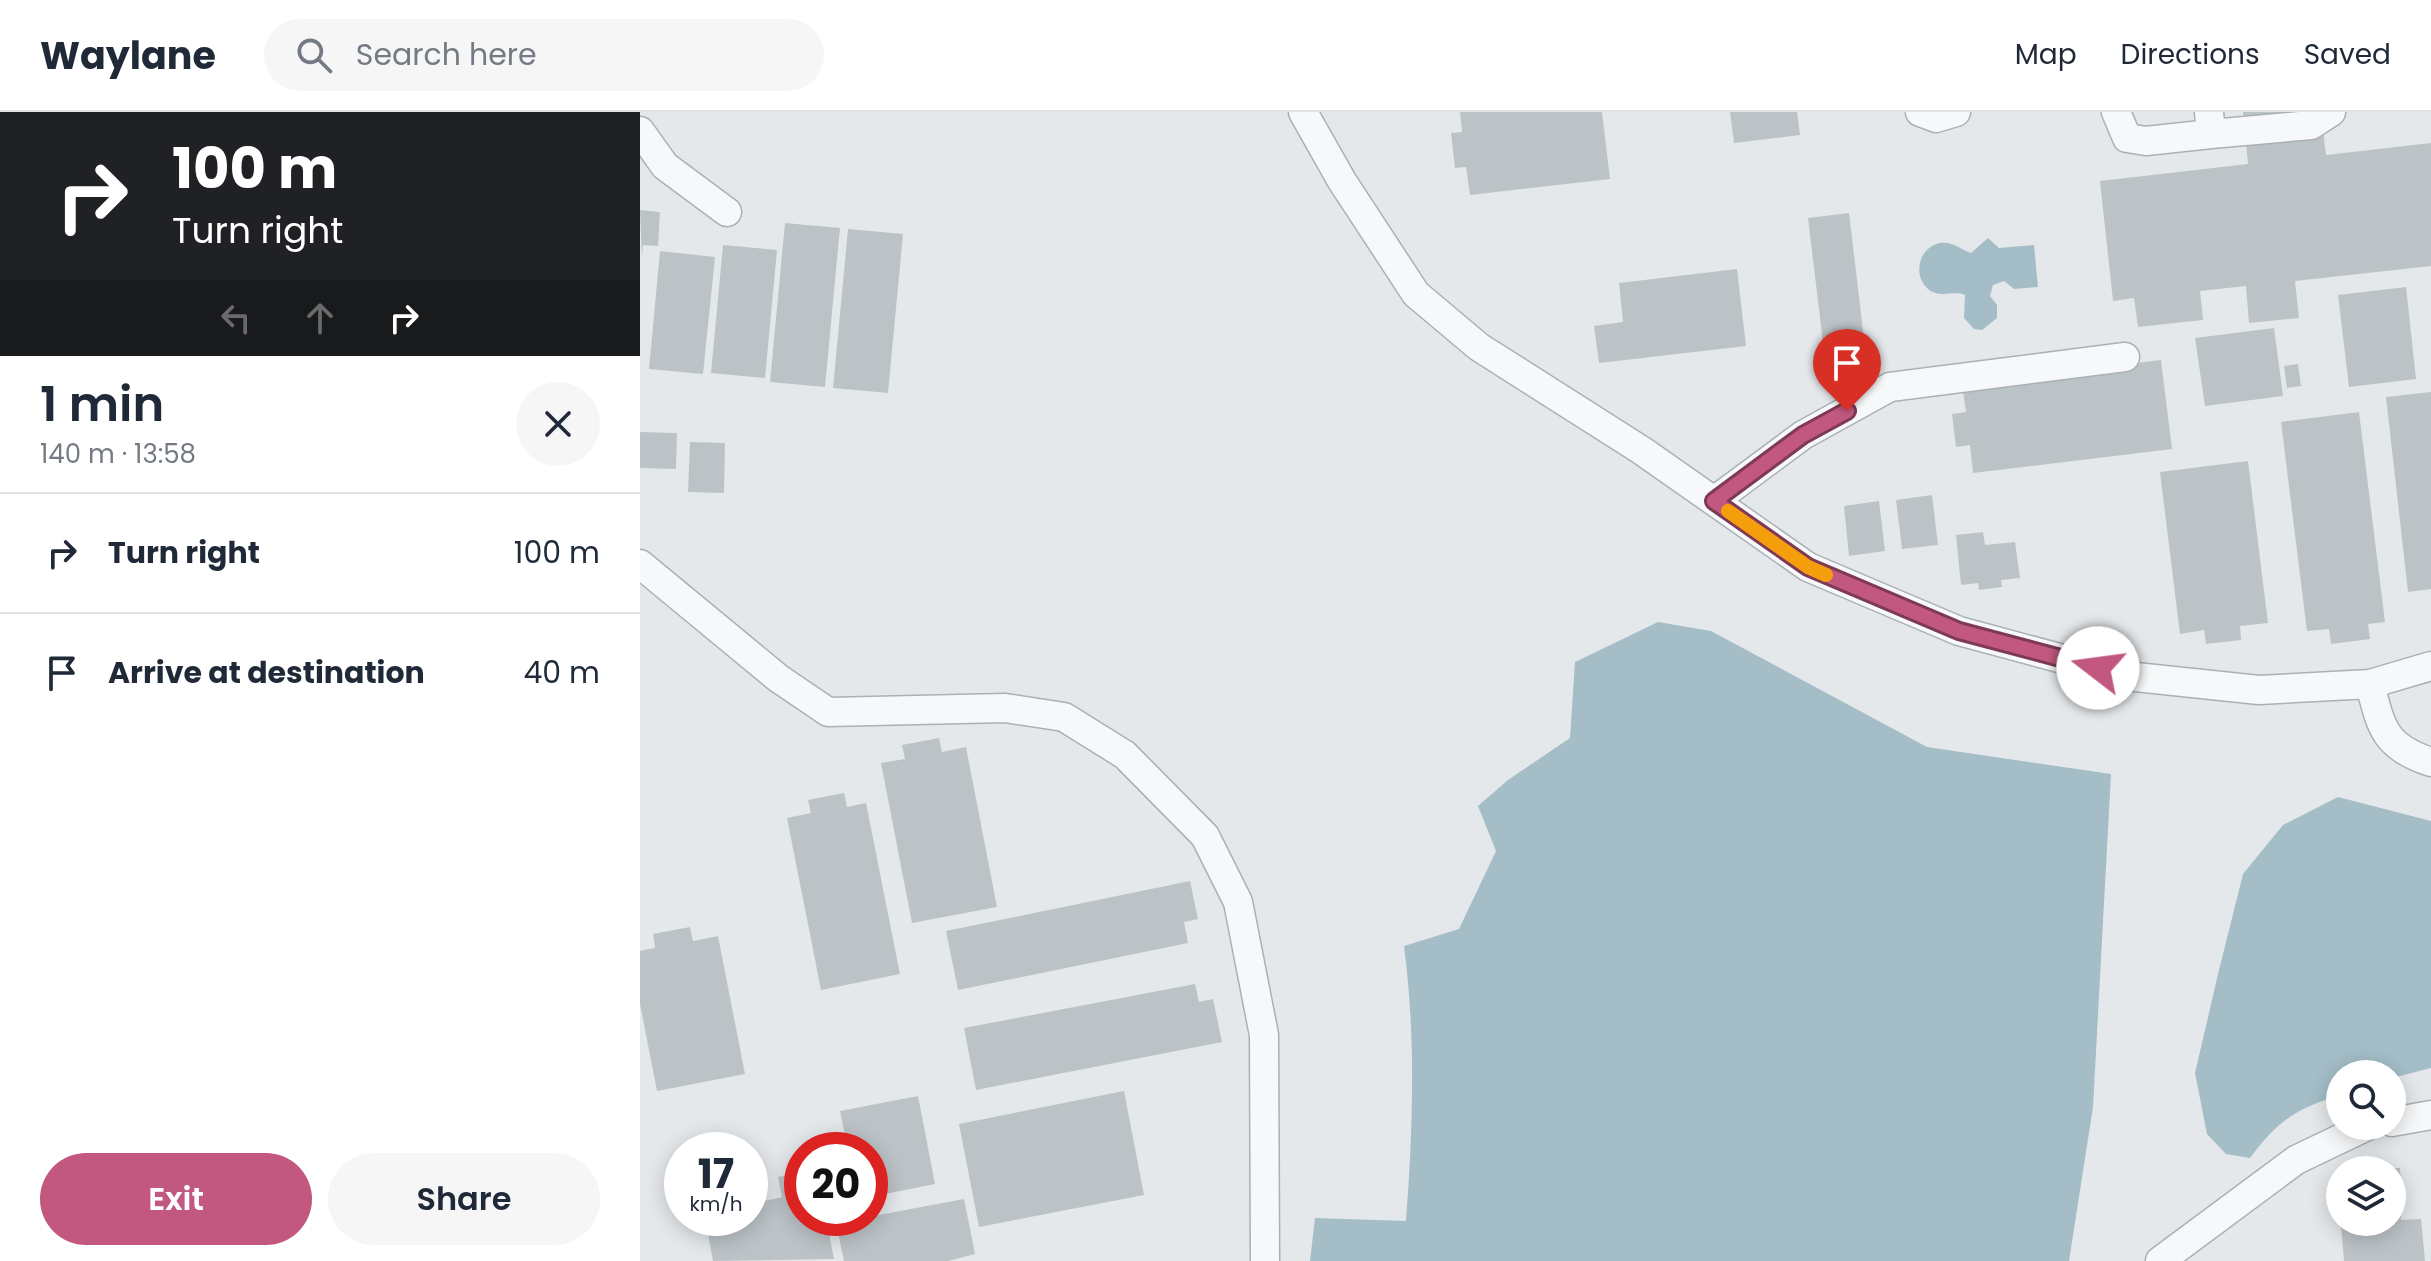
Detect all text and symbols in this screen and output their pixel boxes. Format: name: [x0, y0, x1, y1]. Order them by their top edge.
search box: [264, 19, 824, 91]
text: Waylane: [40, 29, 216, 82]
icon: search: [292, 33, 336, 77]
text: Search here: [356, 33, 537, 76]
text: Map: [2015, 35, 2077, 74]
text: Directions: [2121, 35, 2260, 74]
text: Saved: [2304, 35, 2391, 74]
text: 100 m: [172, 129, 337, 208]
icon: right: [40, 144, 144, 248]
text: Turn right: [172, 205, 343, 256]
icon: left: [214, 296, 258, 340]
icon: ahead: [298, 296, 342, 340]
icon: right: [382, 296, 426, 340]
pin: [1813, 329, 1881, 411]
icon: arrive: [1825, 341, 1869, 385]
text: 1 min: [40, 371, 164, 438]
button: close: [516, 382, 600, 466]
text: 140 m · 13:58: [40, 436, 196, 472]
icon: right: [40, 531, 84, 575]
text: Turn right: [108, 531, 260, 574]
text: 100 m: [514, 531, 600, 574]
position arrow: [2056, 626, 2140, 710]
icon: arrive: [40, 651, 84, 695]
text: Arrive at destination: [108, 651, 425, 694]
text: 40 m: [523, 651, 600, 694]
map controls: [2326, 1060, 2406, 1236]
button: search: [2326, 1060, 2406, 1140]
speed limit sign: 20: [784, 1132, 888, 1236]
text: 17: [698, 1146, 734, 1202]
button: Exit: [40, 1153, 312, 1245]
button: Share: [328, 1153, 600, 1245]
button: layers: [2326, 1156, 2406, 1236]
text: km/h: [689, 1190, 743, 1218]

